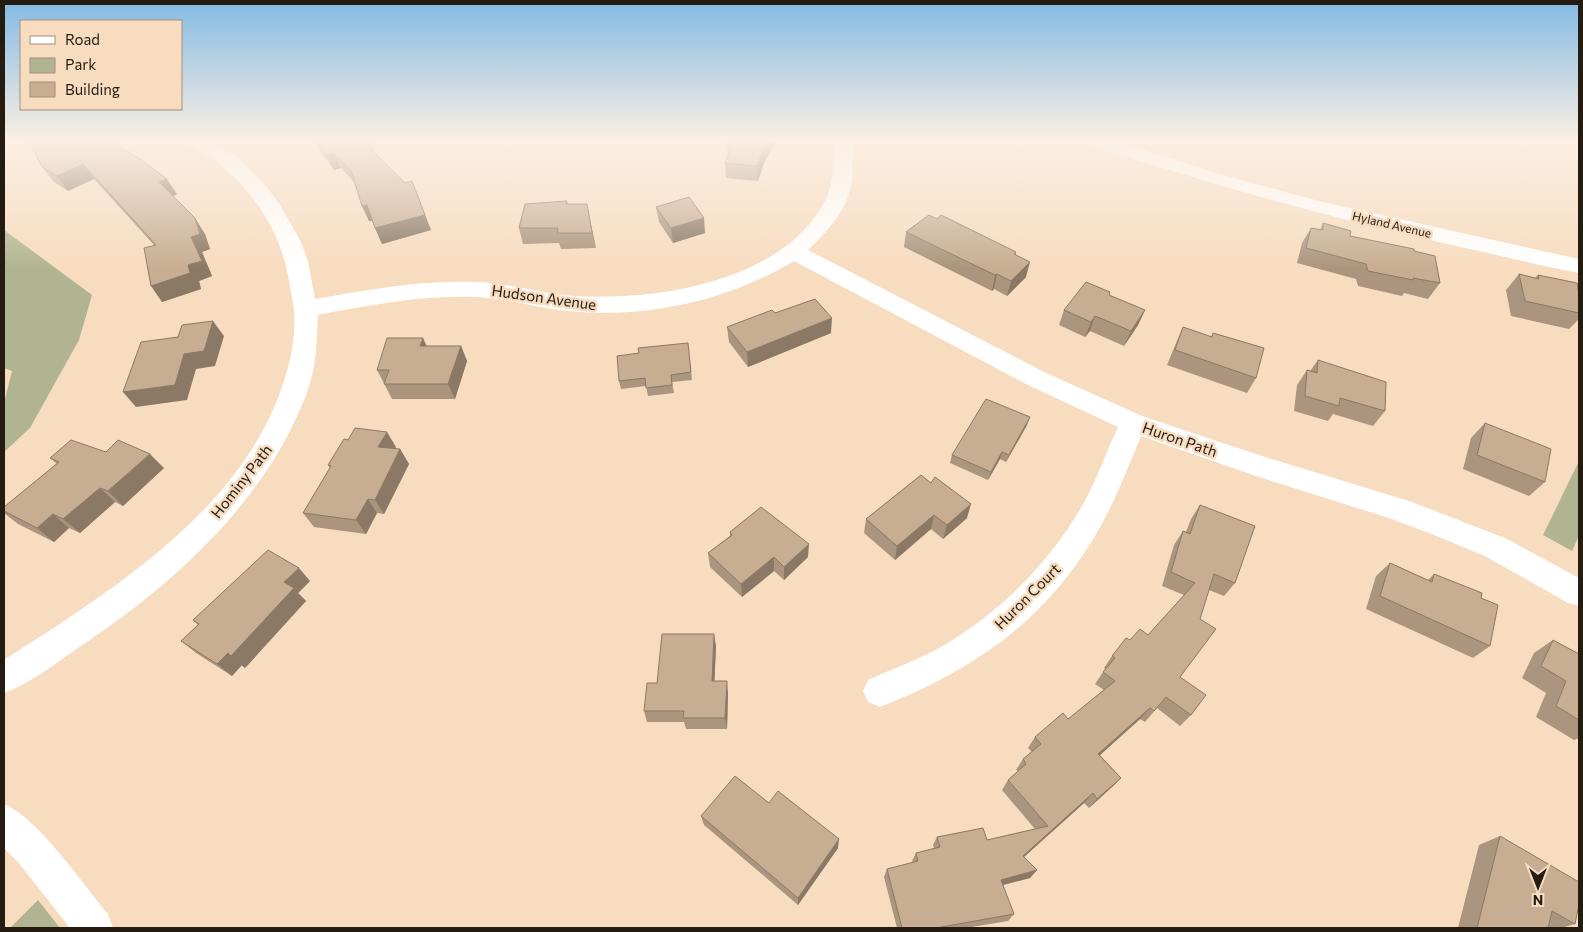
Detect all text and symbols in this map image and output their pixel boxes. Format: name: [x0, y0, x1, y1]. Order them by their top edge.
legend: [20, 20, 182, 110]
text: Road: [65, 30, 100, 48]
text: Park: [65, 55, 96, 73]
text: Building: [65, 80, 120, 98]
street label: Hyland Avenue: [1351, 208, 1433, 240]
street label: Hudson Avenue: [490, 281, 598, 313]
street label: Huron Path: [1140, 418, 1220, 460]
street label: Hominy Path: [207, 441, 275, 521]
street label: Huron Court: [990, 559, 1064, 633]
north arrow: [1513, 862, 1563, 912]
text: N: [1533, 892, 1543, 909]

